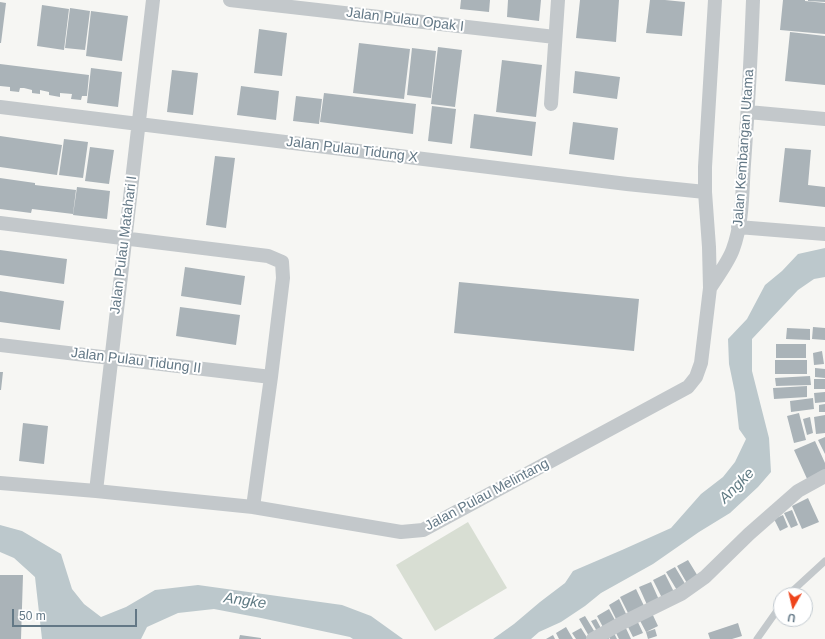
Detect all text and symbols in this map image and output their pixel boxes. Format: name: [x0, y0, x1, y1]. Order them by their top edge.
street label: Jalan Pulau Opak I: [345, 4, 465, 36]
street label: Jalan Kembangan Utama: [730, 69, 758, 227]
street label: Jalan Pulau Tidung X: [285, 134, 419, 166]
street label: Jalan Pulau Matahari I: [107, 175, 141, 315]
street label: Jalan Pulau Tidung II: [70, 345, 202, 377]
street label: Jalan Pulau Melintang: [422, 455, 552, 535]
water label: Angke: [716, 465, 758, 507]
north arrow: [773, 587, 813, 627]
water label: Angke: [223, 589, 267, 613]
scale bar: [14, 601, 139, 627]
text: 50 m: [19, 609, 46, 623]
text: U: [787, 611, 796, 624]

